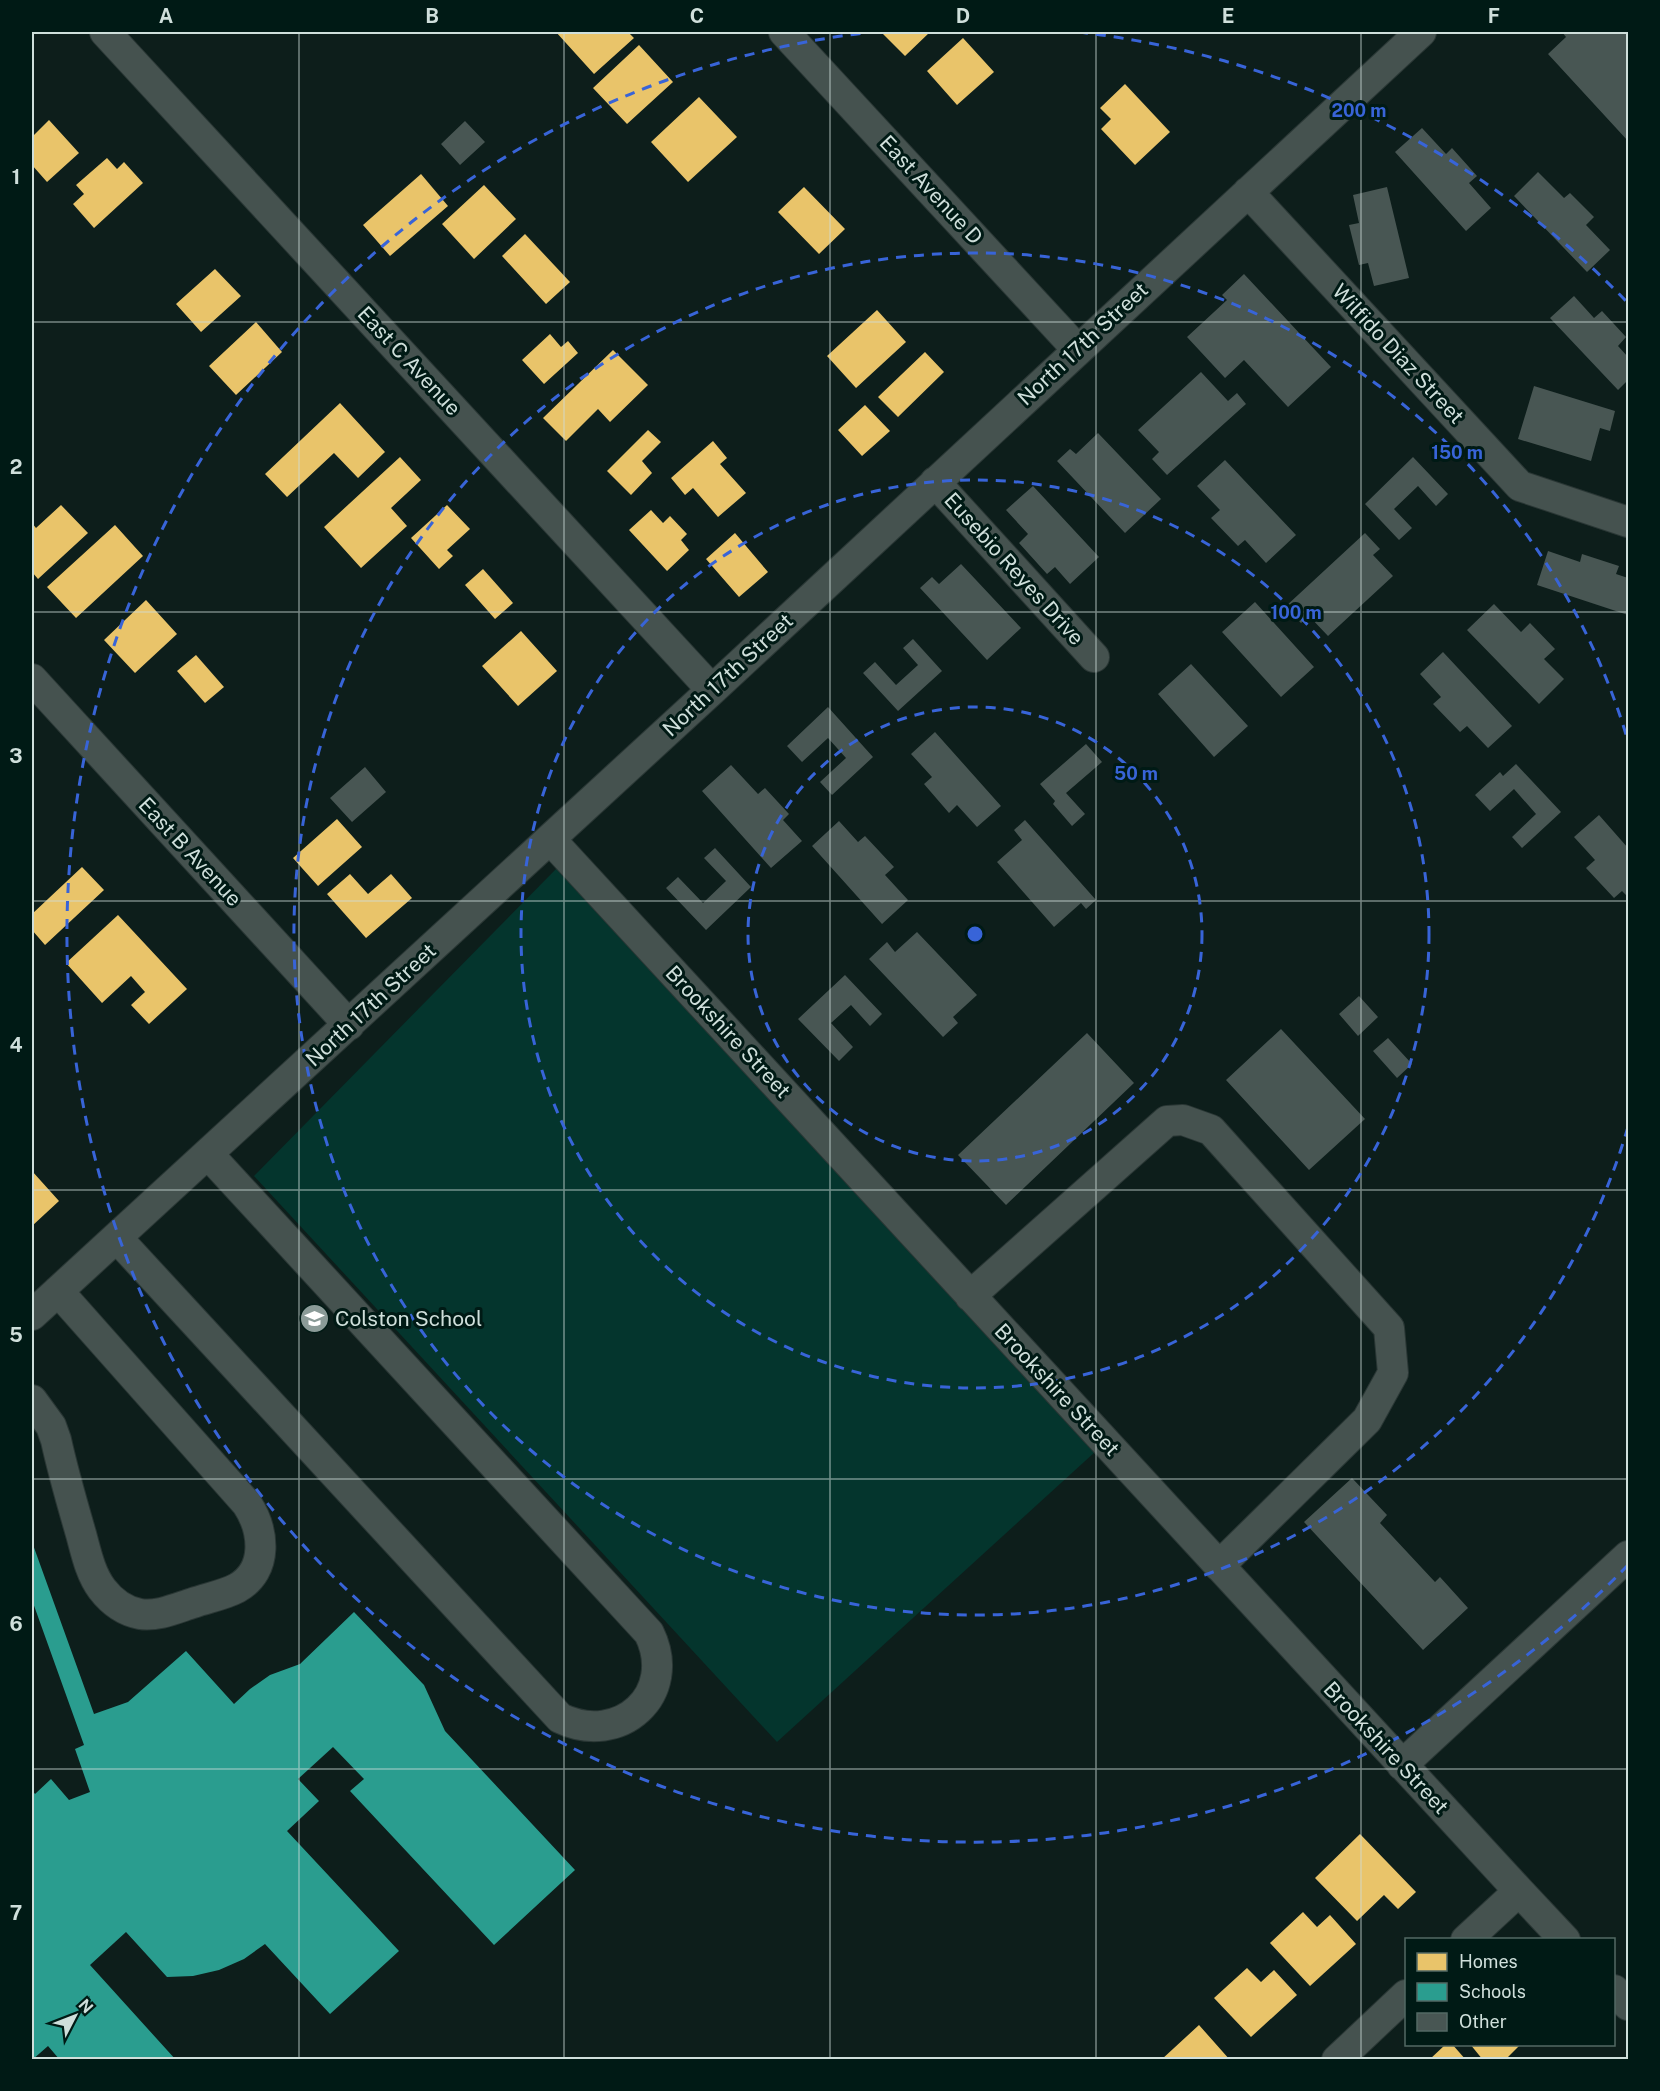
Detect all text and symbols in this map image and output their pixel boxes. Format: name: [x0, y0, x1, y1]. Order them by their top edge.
text: A: [159, 4, 173, 28]
text: B: [425, 4, 439, 28]
text: C: [690, 4, 704, 28]
text: D: [956, 4, 970, 28]
text: E: [1222, 4, 1234, 28]
text: F: [1488, 4, 1500, 28]
text: 200 m: [1332, 100, 1386, 121]
street label: East Avenue D: [875, 130, 988, 249]
text: 1: [12, 165, 20, 189]
street label: North 17th Street: [1012, 277, 1153, 410]
street label: Wilfido Diaz Street: [1327, 279, 1469, 429]
street label: East C Avenue: [353, 301, 466, 420]
text: 150 m: [1431, 442, 1483, 463]
text: 2: [10, 455, 22, 479]
street label: Eusebio Reyes Drive: [939, 487, 1089, 650]
text: 100 m: [1270, 602, 1322, 623]
street label: North 17th Street: [657, 608, 798, 741]
text: 3: [9, 744, 23, 768]
text: 50 m: [1114, 763, 1158, 784]
street label: East B Avenue: [134, 792, 247, 911]
centre of rings: [965, 924, 985, 944]
street label: North 17th Street: [300, 938, 441, 1071]
street label: Brookshire Street: [661, 960, 796, 1103]
text: 4: [9, 1033, 23, 1057]
school or university icon: Colston School: [298, 1303, 330, 1335]
place label: Colston School: [335, 1306, 482, 1331]
street label: Brookshire Street: [990, 1318, 1125, 1461]
text: 5: [9, 1323, 23, 1347]
text: 6: [9, 1612, 23, 1636]
street label: Brookshire Street: [1319, 1676, 1454, 1819]
text: 7: [10, 1901, 22, 1925]
legend: [1405, 1938, 1615, 2046]
text: Homes: [1459, 1951, 1518, 1972]
text: Schools: [1459, 1981, 1526, 2002]
north arrow: [45, 1986, 105, 2046]
text: N: [75, 1995, 97, 2017]
text: Other: [1459, 2011, 1507, 2032]

